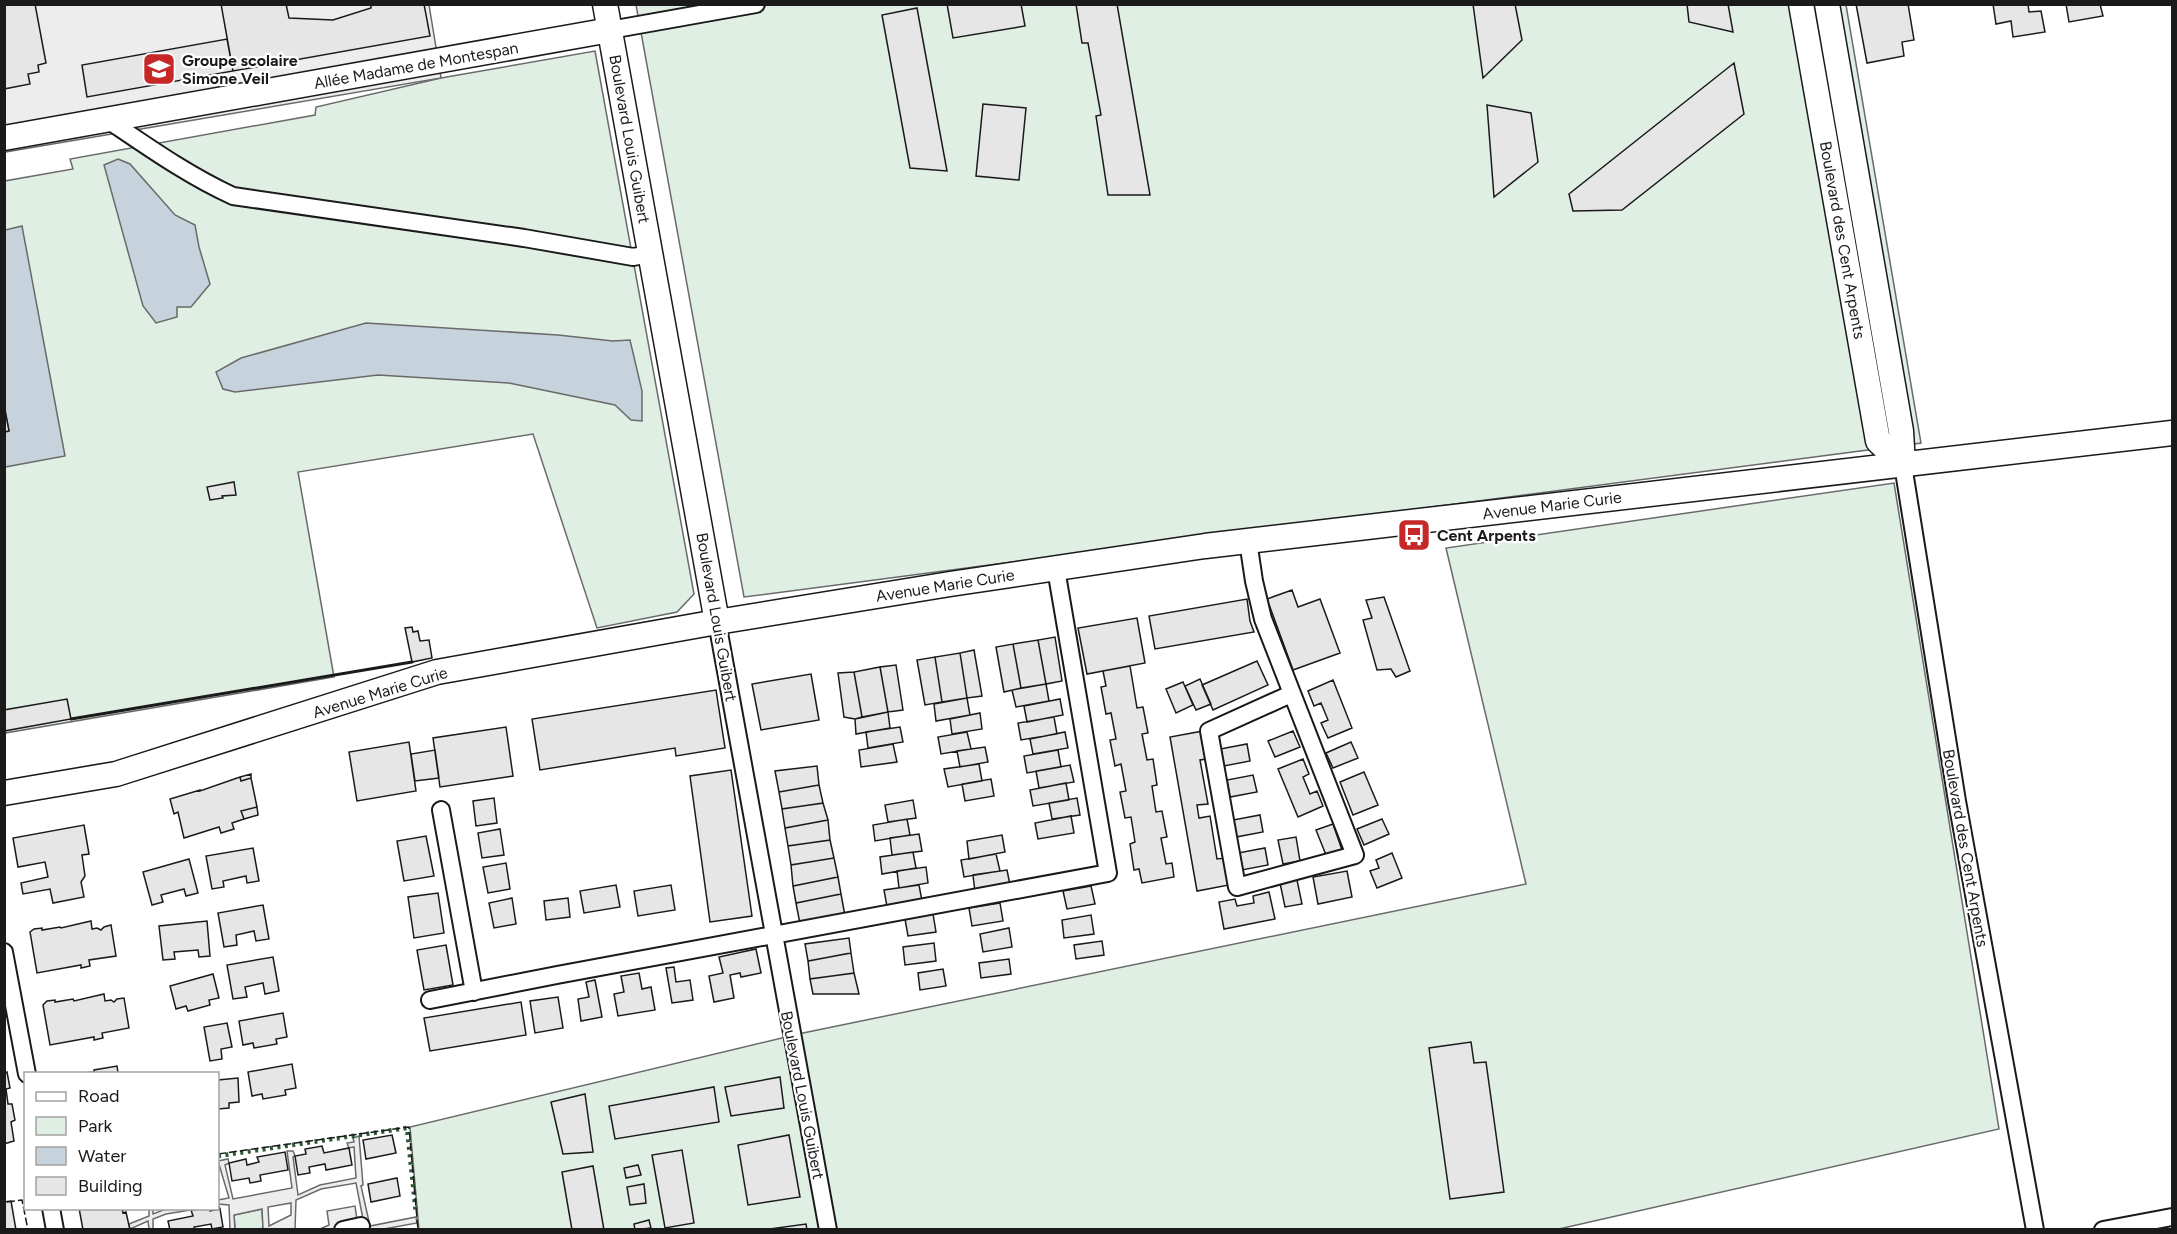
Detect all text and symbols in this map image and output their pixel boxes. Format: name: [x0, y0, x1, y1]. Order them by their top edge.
street label: Allée Madame de Montespan: [312, 38, 520, 93]
school or university icon: Groupe scolaire Simone Veil: [141, 51, 177, 87]
place label: Groupe scolaire Simone Veil: [182, 51, 298, 88]
street label: Boulevard Louis Guibert: [605, 53, 654, 225]
street label: Boulevard des Cent Arpents: [1816, 140, 1869, 341]
street label: Avenue Marie Curie: [1481, 488, 1623, 523]
bus stop icon: Cent Arpents: [1396, 517, 1432, 553]
place label: Cent Arpents: [1437, 526, 1536, 545]
street label: Boulevard Louis Guibert: [692, 531, 741, 703]
street label: Avenue Marie Curie: [875, 565, 1016, 606]
street label: Avenue Marie Curie: [310, 663, 450, 722]
street label: Boulevard des Cent Arpents: [1939, 748, 1992, 949]
street label: Boulevard Louis Guibert: [777, 1009, 828, 1181]
legend: [24, 1072, 219, 1210]
text: Road: [78, 1085, 119, 1107]
text: Park: [78, 1115, 113, 1137]
text: Water: [78, 1145, 126, 1167]
text: Building: [78, 1175, 143, 1197]

